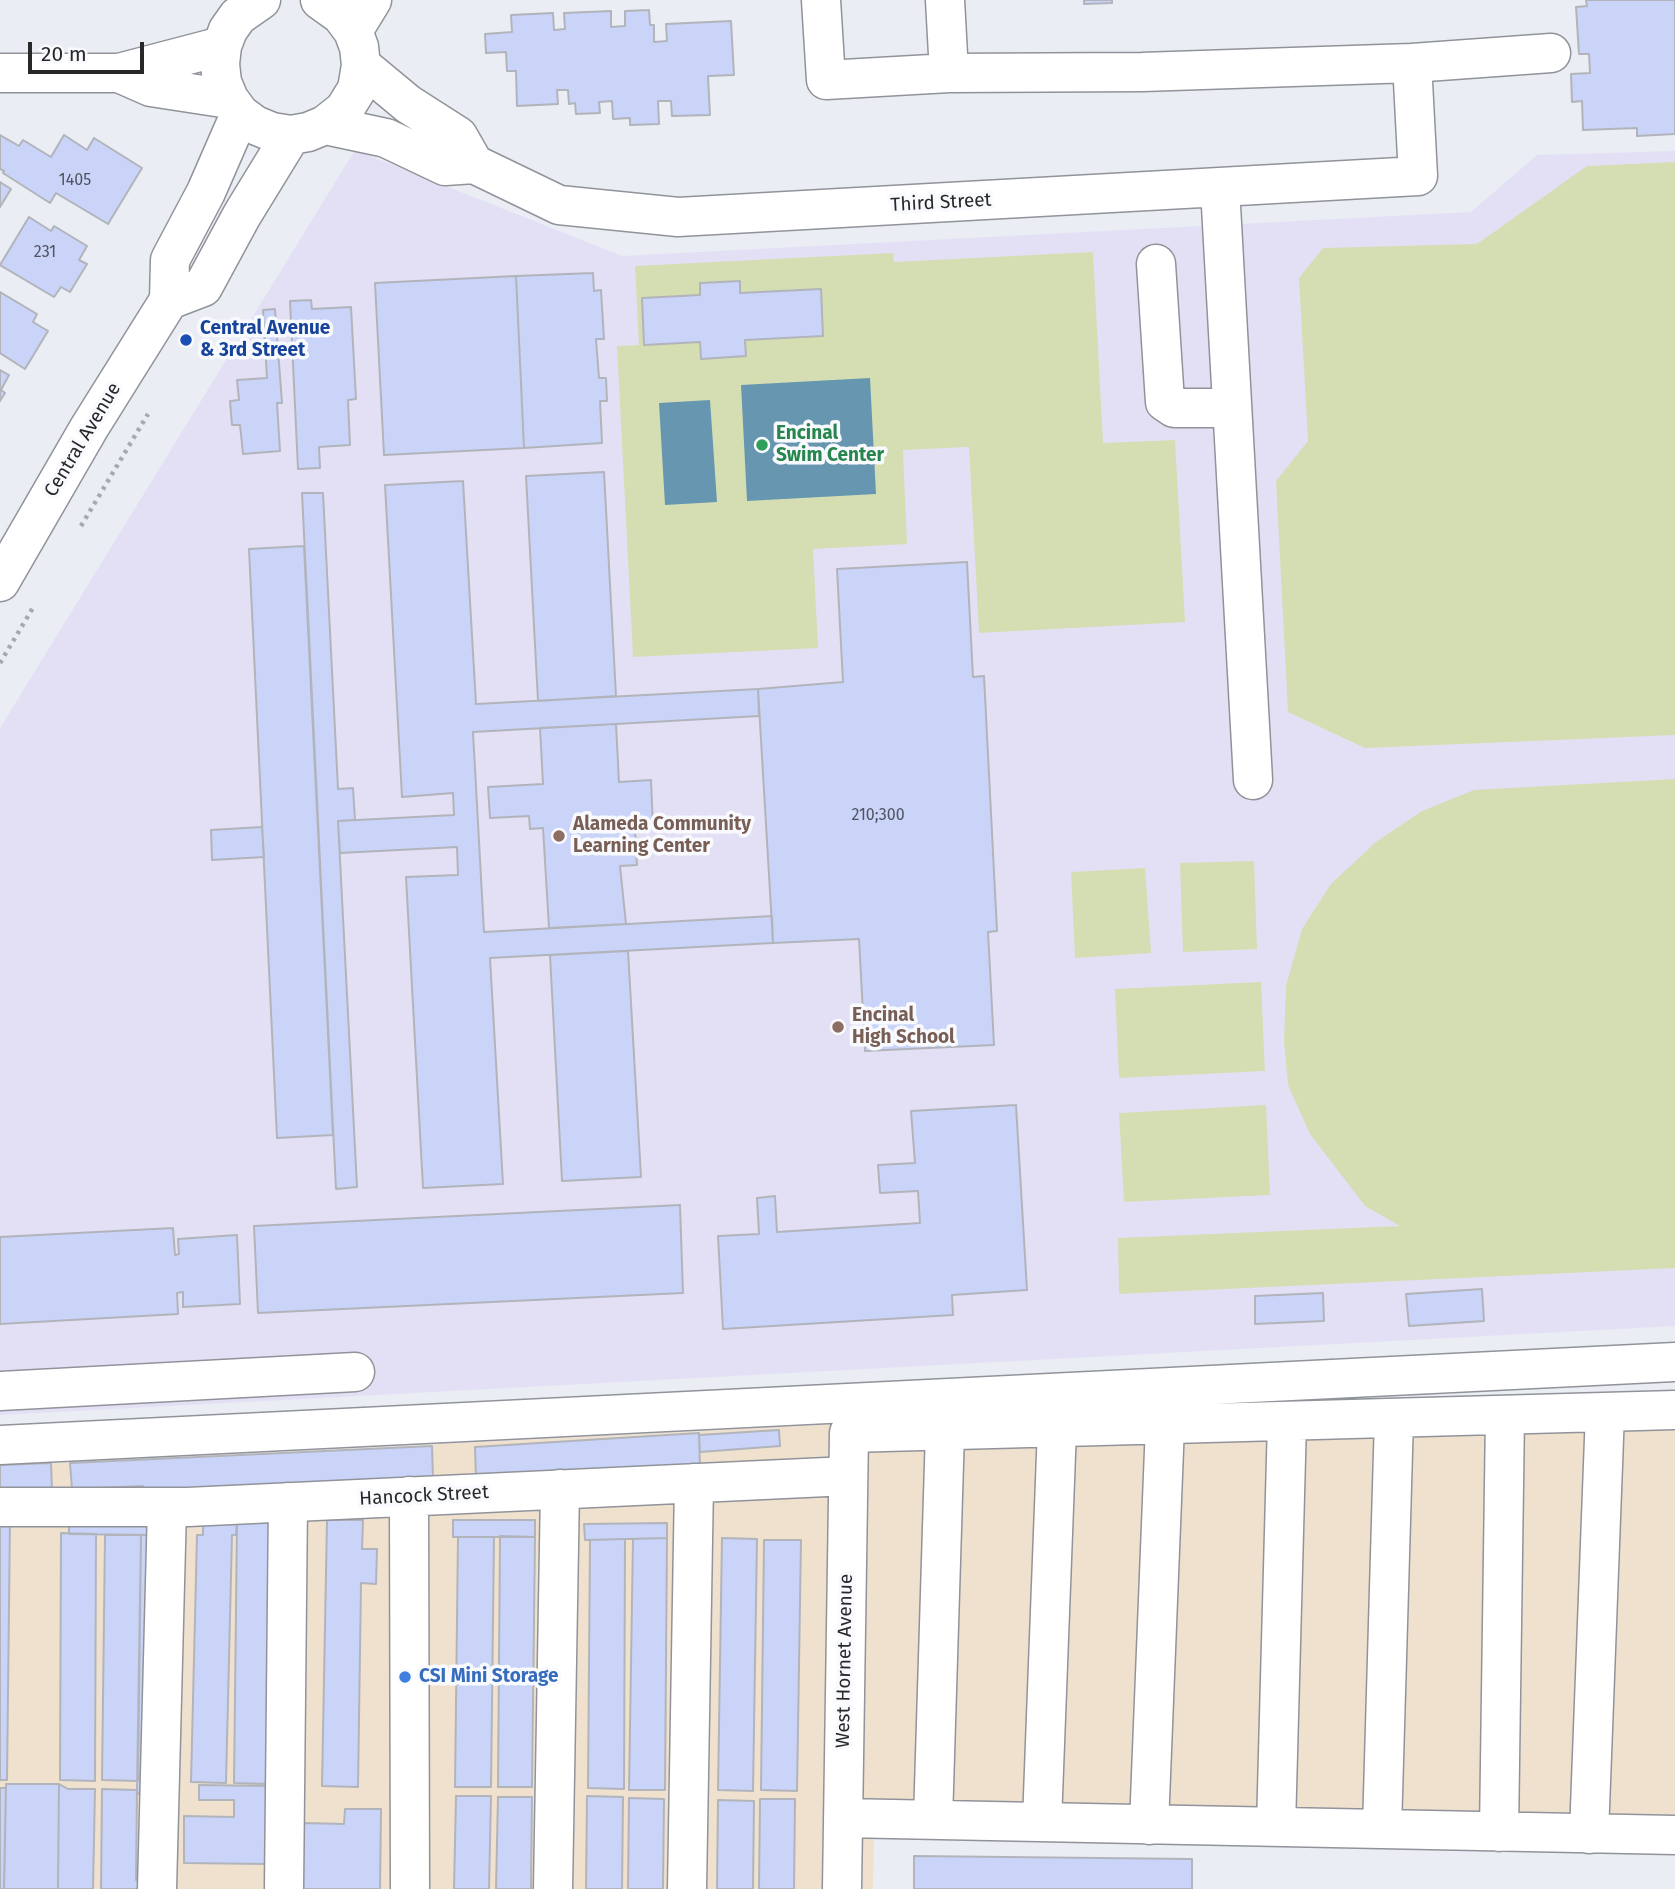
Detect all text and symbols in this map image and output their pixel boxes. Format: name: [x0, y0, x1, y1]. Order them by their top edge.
scale bar: [32, 28, 147, 72]
text: 20 m: [41, 41, 87, 67]
house number: 1405: [59, 171, 91, 191]
street label: Third Street: [890, 189, 992, 217]
house number: 231: [34, 243, 56, 263]
place label: Central Avenue & 3rd Street: [200, 318, 330, 362]
marker: Central Avenue & 3rd Street: [178, 332, 194, 348]
street label: Central Avenue: [40, 379, 126, 501]
place label: Encinal Swim Center: [776, 423, 884, 467]
marker: Encinal Swim Center: [754, 437, 770, 453]
house number: 210;300: [851, 806, 905, 826]
place label: Alameda Community Learning Center: [573, 814, 751, 858]
marker: Alameda Community Learning Center: [551, 828, 567, 844]
place label: Encinal High School: [852, 1005, 955, 1049]
marker: Encinal High School: [830, 1019, 846, 1035]
street label: Hancock Street: [359, 1481, 489, 1511]
street label: West Hornet Avenue: [832, 1574, 858, 1748]
place label: CSI Mini Storage: [419, 1666, 558, 1688]
marker: CSI Mini Storage: [397, 1669, 413, 1685]

